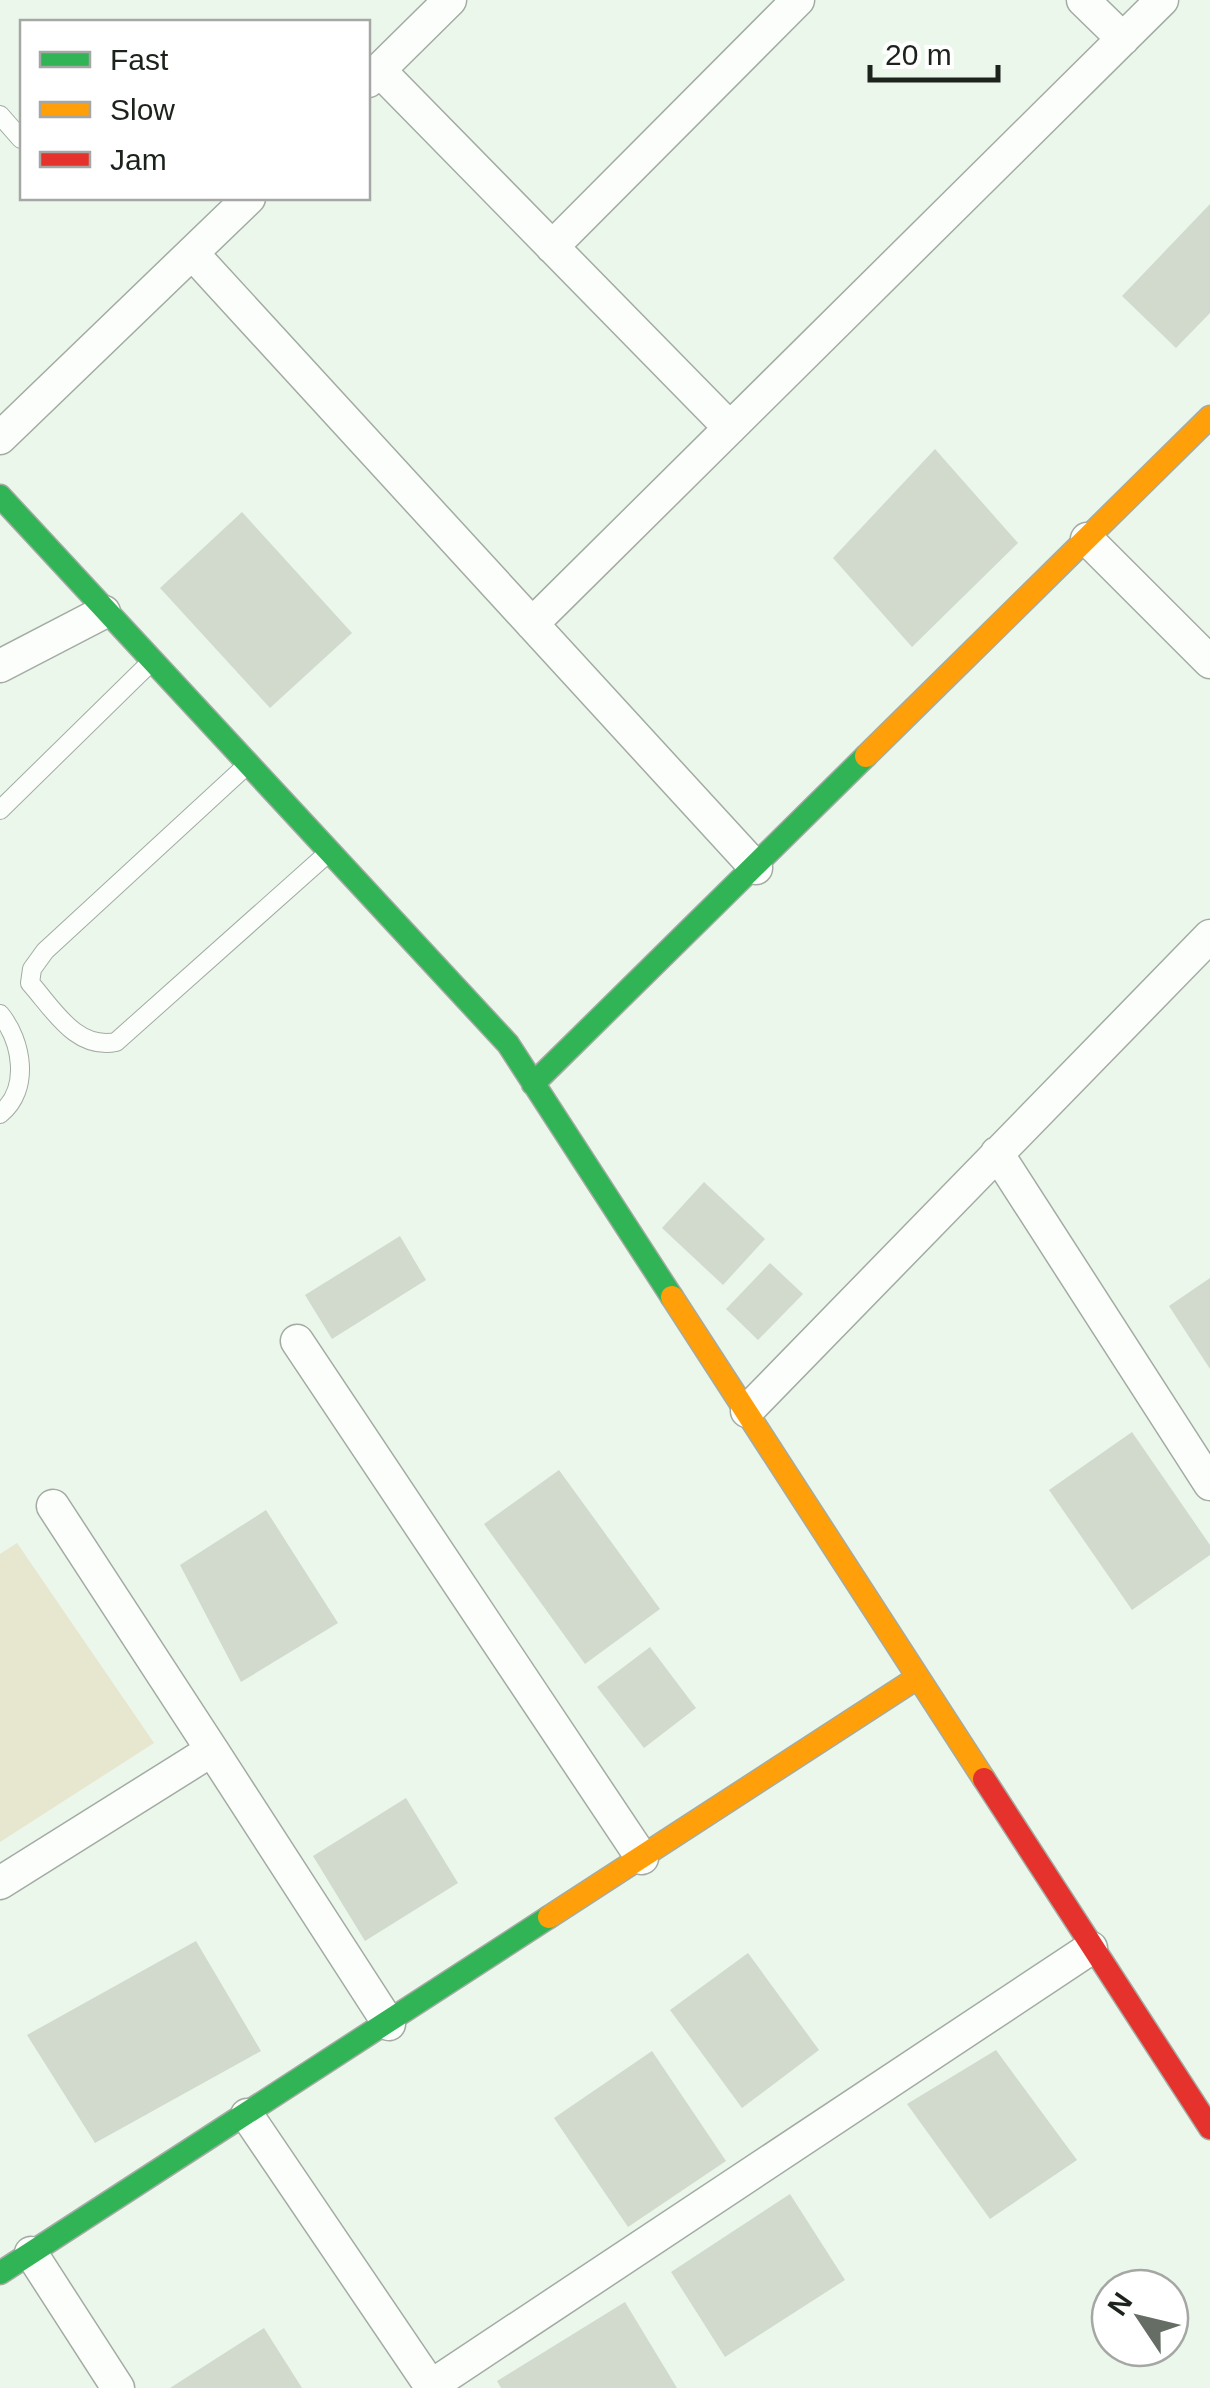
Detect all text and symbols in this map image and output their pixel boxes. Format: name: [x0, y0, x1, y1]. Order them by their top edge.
legend: [20, 20, 370, 200]
scale bar: [870, 20, 998, 82]
text: 20 m: [885, 38, 952, 71]
text: Fast: [110, 43, 169, 76]
text: Slow: [110, 93, 175, 126]
text: Jam: [110, 143, 167, 176]
north arrow: [1090, 2268, 1190, 2368]
text: N: [1101, 2287, 1138, 2321]

